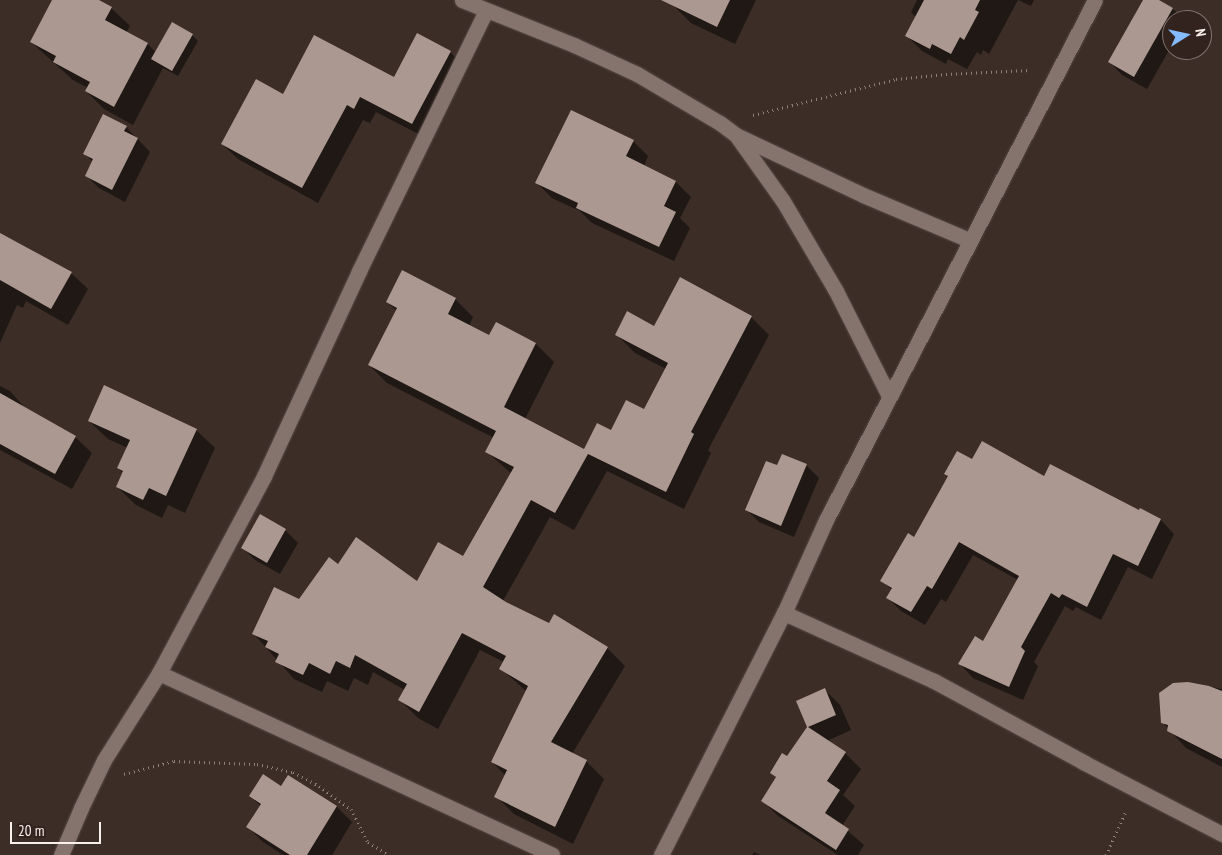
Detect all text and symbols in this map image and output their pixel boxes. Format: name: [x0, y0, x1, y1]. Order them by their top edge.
north arrow: [1162, 10, 1212, 60]
text: N: [1191, 27, 1210, 38]
scale bar: [12, 812, 104, 844]
text: 20 m: [18, 821, 44, 840]

